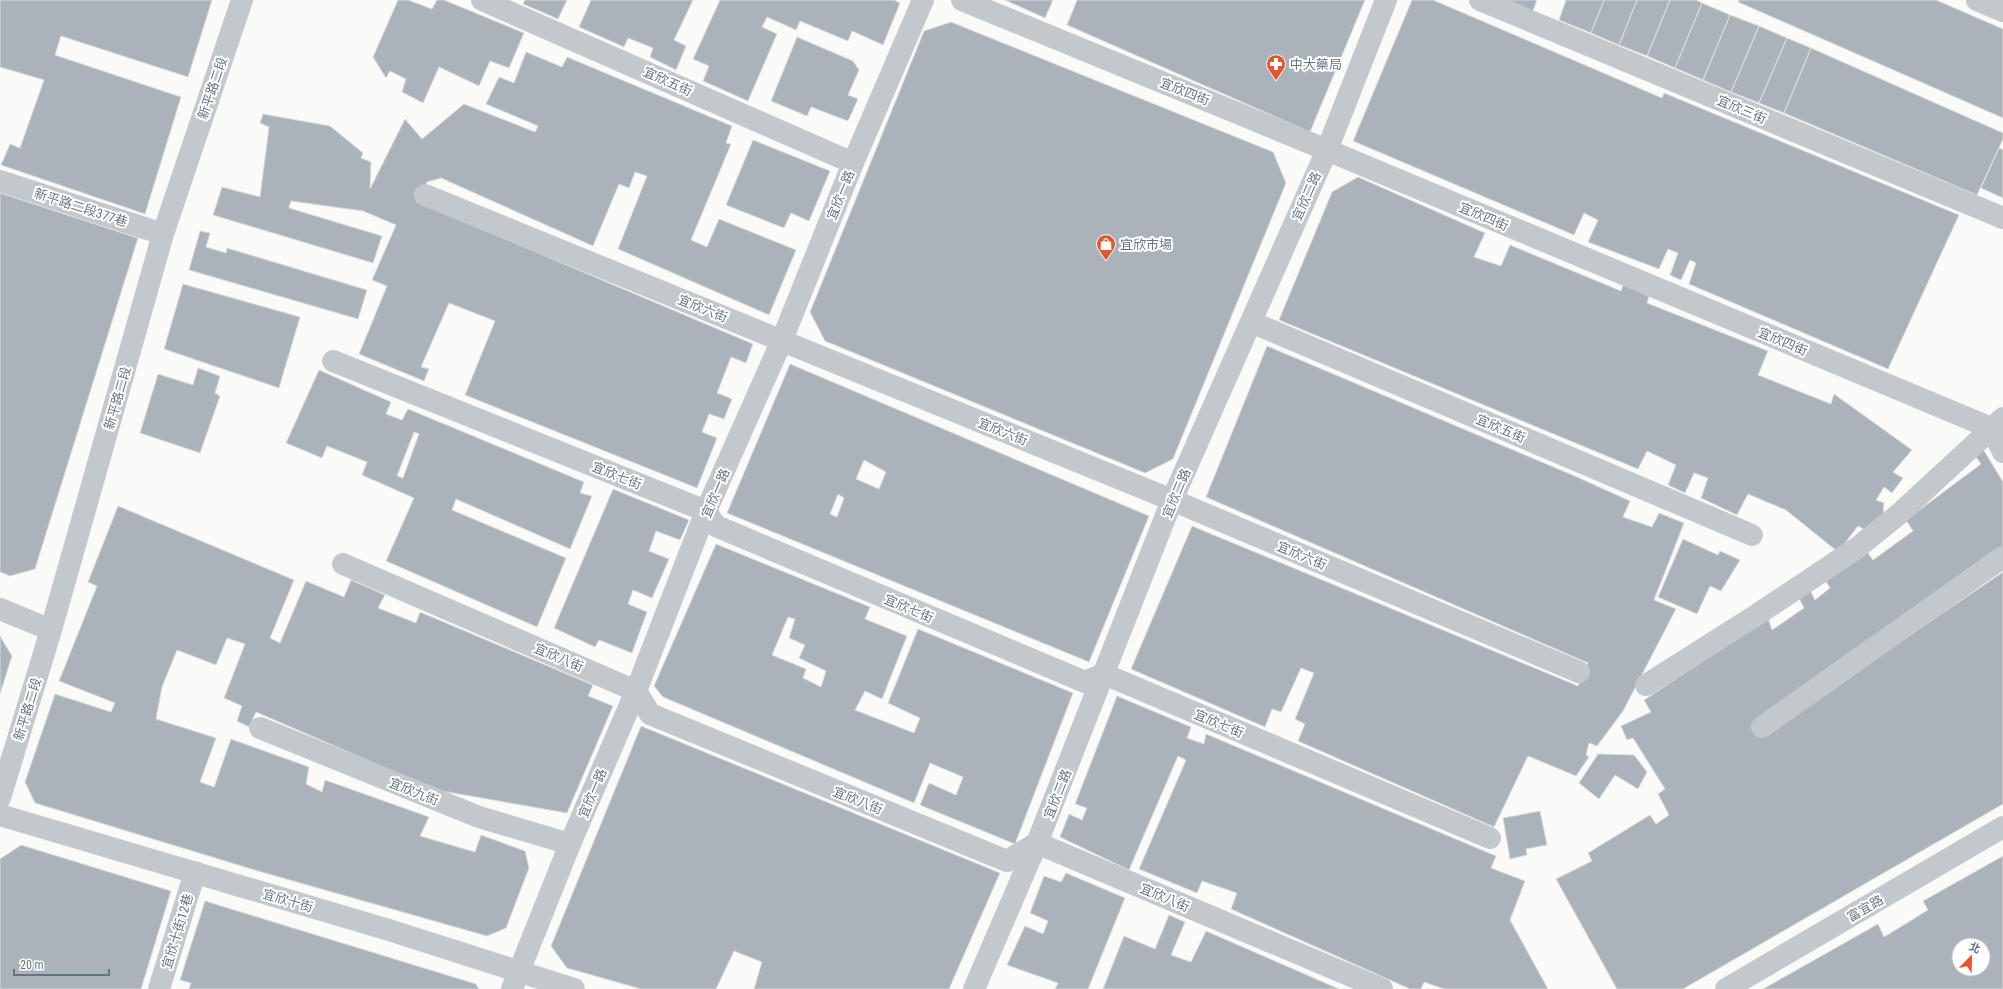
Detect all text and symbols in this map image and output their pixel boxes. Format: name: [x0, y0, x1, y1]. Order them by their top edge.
pharmacy icon: 中大藥局: [1265, 53, 1287, 81]
street label: 新平路二段: [195, 55, 230, 121]
place label: 中大藥局: [1290, 57, 1342, 72]
street label: 宜欣五街: [641, 64, 695, 99]
street label: 宜欣四街: [1158, 75, 1212, 108]
street label: 宜欣三街: [1715, 92, 1769, 127]
street label: 宜欣一路: [824, 168, 857, 222]
street label: 宜欣二路: [1289, 169, 1324, 223]
street label: 新平路二段377巷: [32, 185, 129, 230]
street label: 宜欣四街: [1457, 199, 1511, 234]
shop icon: 宜欣市場: [1095, 233, 1117, 261]
place label: 宜欣市場: [1120, 237, 1172, 252]
street label: 宜欣六街: [676, 292, 730, 325]
street label: 宜欣四街: [1756, 324, 1810, 359]
street label: 新平路二段: [101, 365, 134, 431]
street label: 宜欣五街: [1474, 411, 1528, 446]
street label: 宜欣六街: [976, 415, 1030, 448]
street label: 宜欣七街: [590, 459, 644, 492]
street label: 宜欣一路: [698, 466, 733, 520]
street label: 宜欣二路: [1159, 466, 1194, 520]
street label: 宜欣六街: [1275, 538, 1329, 573]
street label: 宜欣七街: [882, 591, 936, 626]
street label: 宜欣八街: [532, 640, 586, 675]
street label: 新平路二段: [11, 676, 44, 742]
street label: 宜欣七街: [1192, 706, 1246, 741]
street label: 宜欣一路: [575, 766, 610, 820]
street label: 宜欣二路: [1041, 767, 1074, 821]
street label: 宜欣九街: [387, 775, 441, 808]
street label: 宜欣八街: [831, 784, 885, 817]
street label: 宜欣八街: [1138, 880, 1192, 915]
street label: 宜欣十街: [261, 886, 315, 915]
street label: 宜欣十街12巷: [159, 892, 196, 971]
street label: 富宜路: [1845, 892, 1886, 925]
north arrow: [1951, 937, 1991, 977]
text: 北: [1967, 940, 1982, 956]
scale bar: [14, 951, 109, 977]
text: 20 m: [20, 958, 44, 972]

